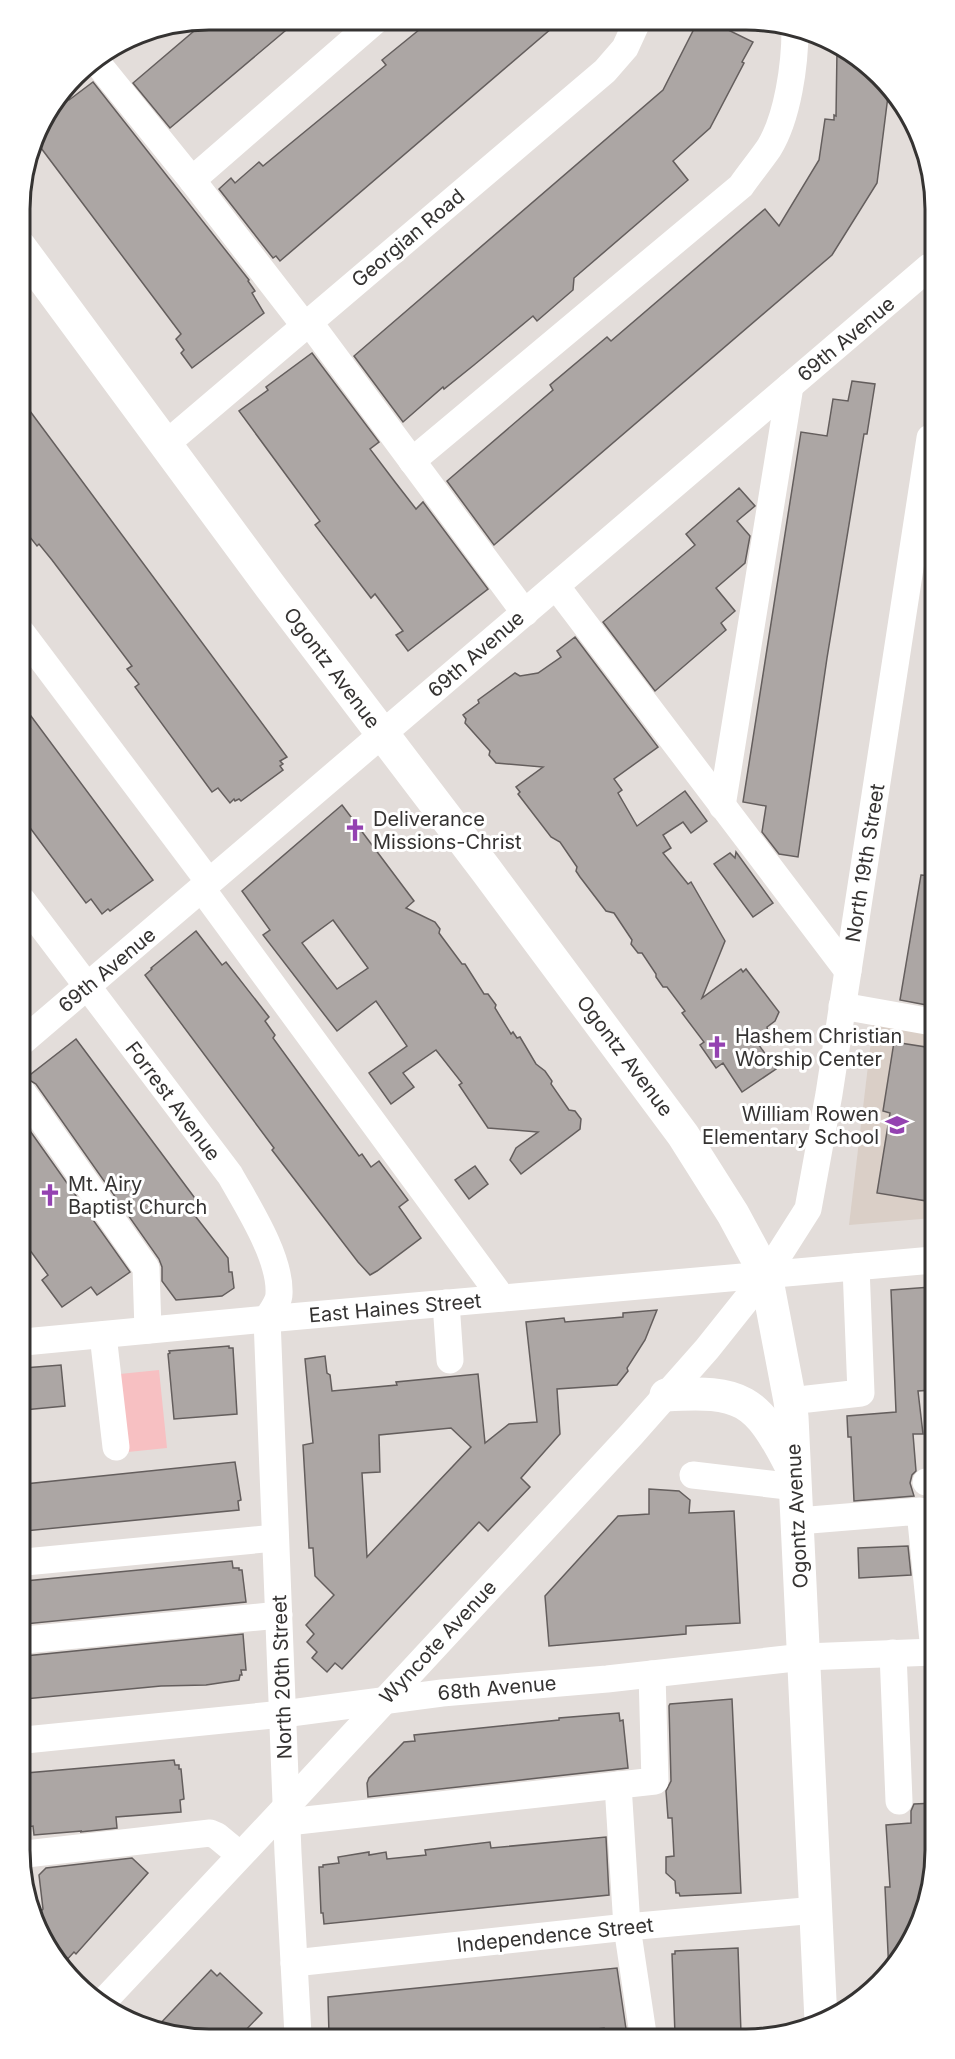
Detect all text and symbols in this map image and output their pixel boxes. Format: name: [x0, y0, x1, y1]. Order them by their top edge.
street label: Georgian Road: [347, 184, 469, 292]
street label: 69th Avenue: [793, 291, 899, 387]
street label: Ogontz Avenue: [279, 603, 385, 733]
street label: 69th Avenue: [423, 606, 529, 702]
street label: North 19th Street: [841, 782, 889, 944]
place label: Deliverance Missions-Christ: [373, 807, 522, 854]
church icon: Deliverance Missions-Christ: [342, 817, 368, 843]
street label: 69th Avenue: [54, 922, 160, 1018]
street label: Ogontz Avenue: [572, 991, 678, 1121]
place label: Hashem Christian Worship Center: [735, 1024, 902, 1071]
church icon: Hashem Christian Worship Center: [704, 1034, 730, 1060]
street label: Forrest Avenue: [120, 1037, 226, 1165]
place label: William Rowen Elementary School: [702, 1102, 879, 1149]
school or university icon: William Rowen Elementary School: [884, 1112, 910, 1138]
place label: Mt. Airy Baptist Church: [68, 1172, 207, 1219]
church icon: Mt. Airy Baptist Church: [37, 1182, 63, 1208]
street label: East Haines Street: [308, 1288, 483, 1327]
street label: Ogontz Avenue: [781, 1443, 813, 1589]
street label: Wyncote Avenue: [375, 1575, 501, 1709]
street label: North 20th Street: [267, 1594, 297, 1760]
street label: 68th Avenue: [437, 1671, 557, 1705]
street label: Independence Street: [455, 1913, 655, 1957]

